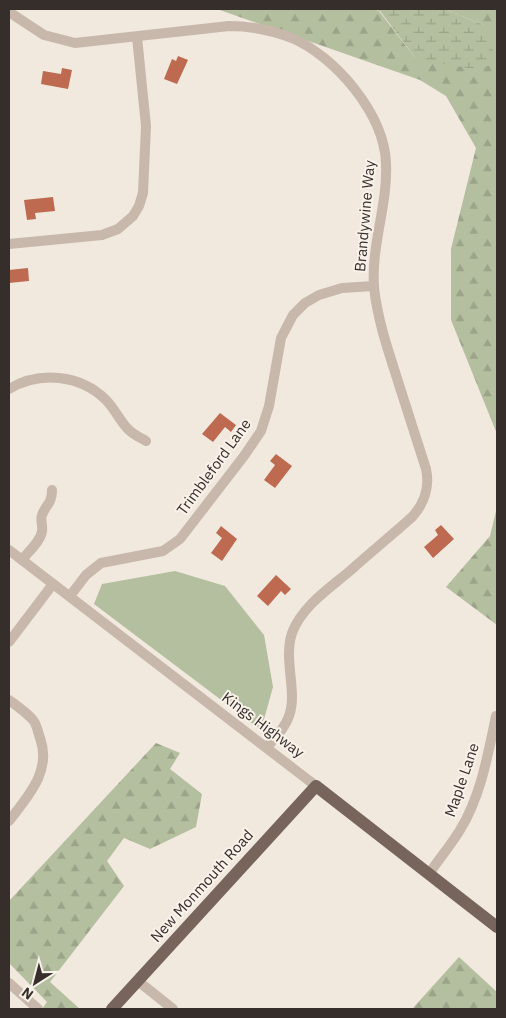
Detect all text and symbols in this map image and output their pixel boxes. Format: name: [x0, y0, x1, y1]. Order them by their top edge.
street label: Brandywine Way: [350, 159, 379, 273]
street label: Trimbleford Lane: [172, 415, 255, 519]
street label: Kings Highway: [218, 688, 309, 762]
street label: Maple Lane: [440, 740, 483, 819]
street label: New Monmouth Road: [146, 826, 257, 946]
north arrow: [10, 958, 60, 1008]
text: N: [18, 983, 37, 1004]

